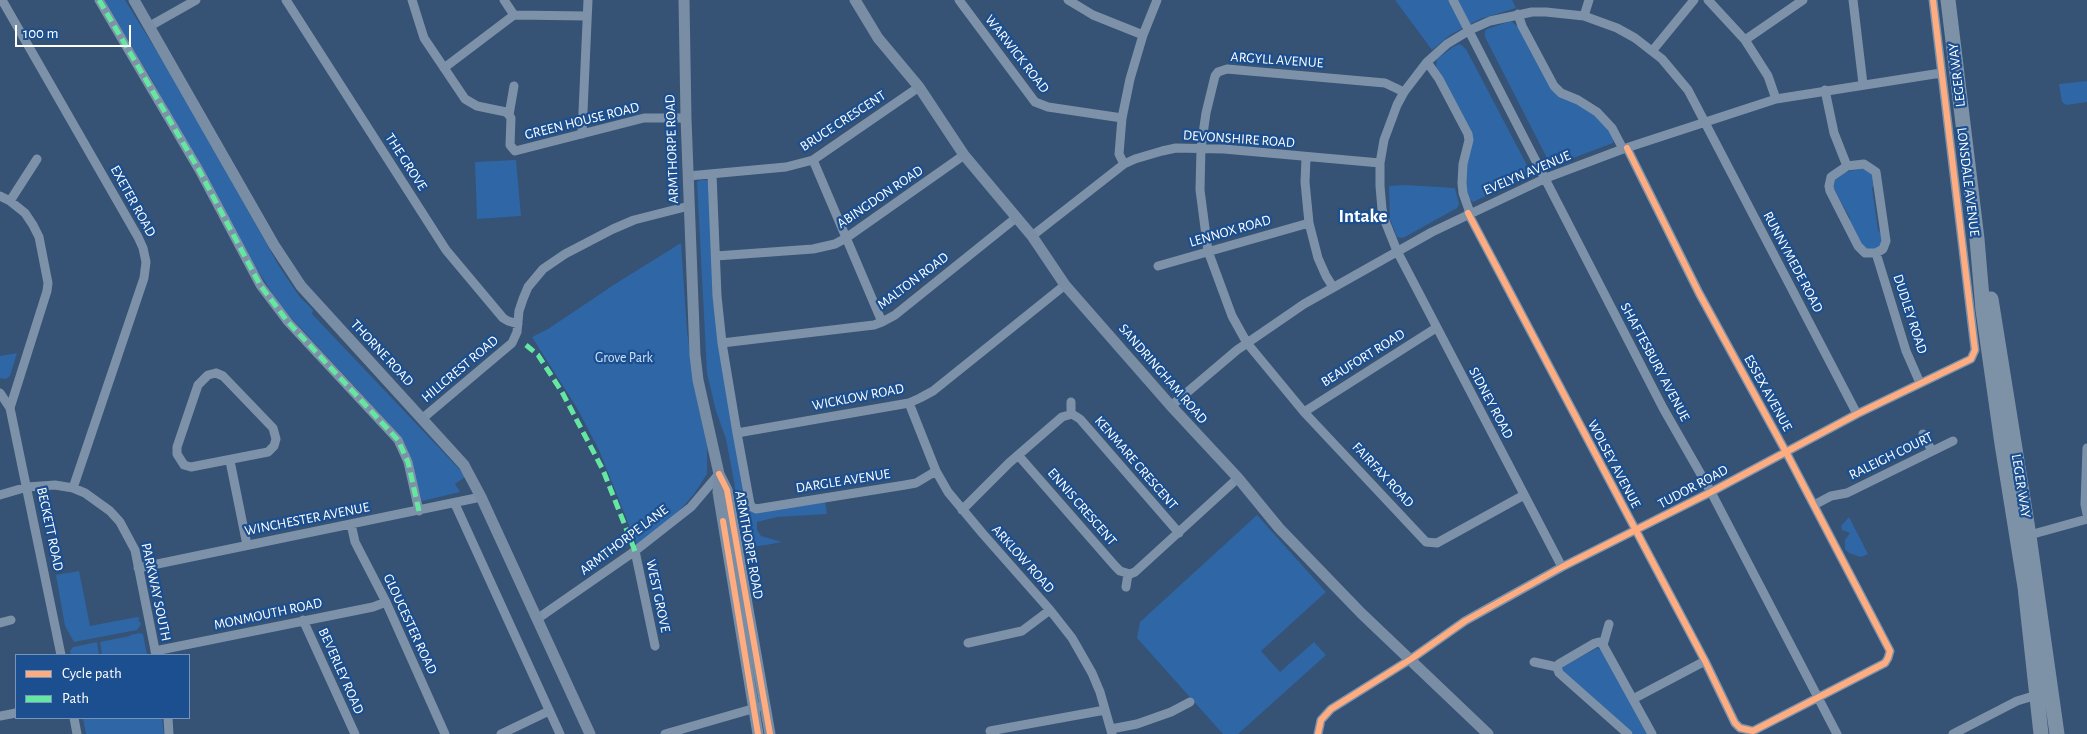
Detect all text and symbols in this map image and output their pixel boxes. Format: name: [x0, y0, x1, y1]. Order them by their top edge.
street label: WARWICK ROAD: [981, 12, 1053, 96]
scale bar: [18, 15, 134, 47]
text: 100 m: [23, 26, 58, 41]
street label: LEGER WAY: [1945, 42, 1969, 108]
street label: ARGYLL AVENUE: [1230, 48, 1324, 72]
street label: BRUCE CRESCENT: [797, 87, 889, 155]
street label: ARMTHORPE ROAD: [662, 94, 682, 204]
street label: GREEN HOUSE ROAD: [523, 99, 641, 143]
street label: DEVONSHIRE ROAD: [1182, 127, 1296, 151]
street label: LONSDALE AVENUE: [1953, 127, 1983, 237]
street label: THE GROVE: [381, 130, 431, 194]
street label: EVELYN AVENUE: [1481, 147, 1573, 199]
street label: EXETER ROAD: [107, 162, 159, 240]
street label: ABINGDON ROAD: [834, 162, 926, 232]
district label: Intake: [1338, 205, 1388, 227]
street label: RUNNYMEDE ROAD: [1759, 209, 1827, 315]
street label: LENNOX ROAD: [1187, 211, 1273, 251]
street label: MALTON ROAD: [874, 249, 952, 313]
street label: DUDLEY ROAD: [1889, 272, 1931, 356]
street label: SHAFTESBURY AVENUE: [1617, 300, 1693, 424]
street label: THORNE ROAD: [347, 316, 417, 390]
street label: SANDRINGHAM ROAD: [1115, 321, 1211, 427]
street label: BEAUFORT ROAD: [1318, 326, 1408, 390]
street label: HILLCREST ROAD: [418, 332, 502, 406]
park label: Grove Park: [595, 350, 653, 366]
street label: ESSEX AVENUE: [1740, 352, 1796, 434]
street label: SIDNEY ROAD: [1465, 364, 1517, 442]
street label: WICKLOW ROAD: [811, 380, 905, 414]
street label: KENMARE CRESCENT: [1091, 413, 1181, 513]
street label: WOLSEY AVENUE: [1584, 417, 1644, 511]
street label: RALEIGH COURT: [1846, 428, 1936, 484]
street label: FAIRFAX ROAD: [1349, 439, 1417, 511]
street label: LEGER WAY: [2008, 453, 2034, 519]
street label: TUDOR ROAD: [1655, 461, 1731, 513]
street label: DARGLE AVENUE: [795, 465, 891, 497]
street label: ENNIS CRESCENT: [1044, 465, 1120, 549]
street label: BECKETT ROAD: [33, 486, 67, 572]
street label: ARMTHORPE ROAD: [731, 490, 767, 600]
street label: WINCHESTER AVENUE: [243, 499, 371, 539]
street label: ARMTHORPE LANE: [576, 501, 672, 579]
street label: ARKLOW ROAD: [988, 522, 1058, 596]
street label: PARKWAY SOUTH: [137, 541, 175, 643]
street label: WEST GROVE: [642, 558, 674, 634]
street label: GLOUCESTER ROAD: [379, 571, 441, 677]
street label: MONMOUTH ROAD: [212, 594, 324, 634]
street label: BEVERLEY ROAD: [315, 625, 367, 717]
legend: [15, 654, 190, 719]
text: Cycle path: [62, 666, 122, 681]
text: Path: [62, 691, 89, 706]

